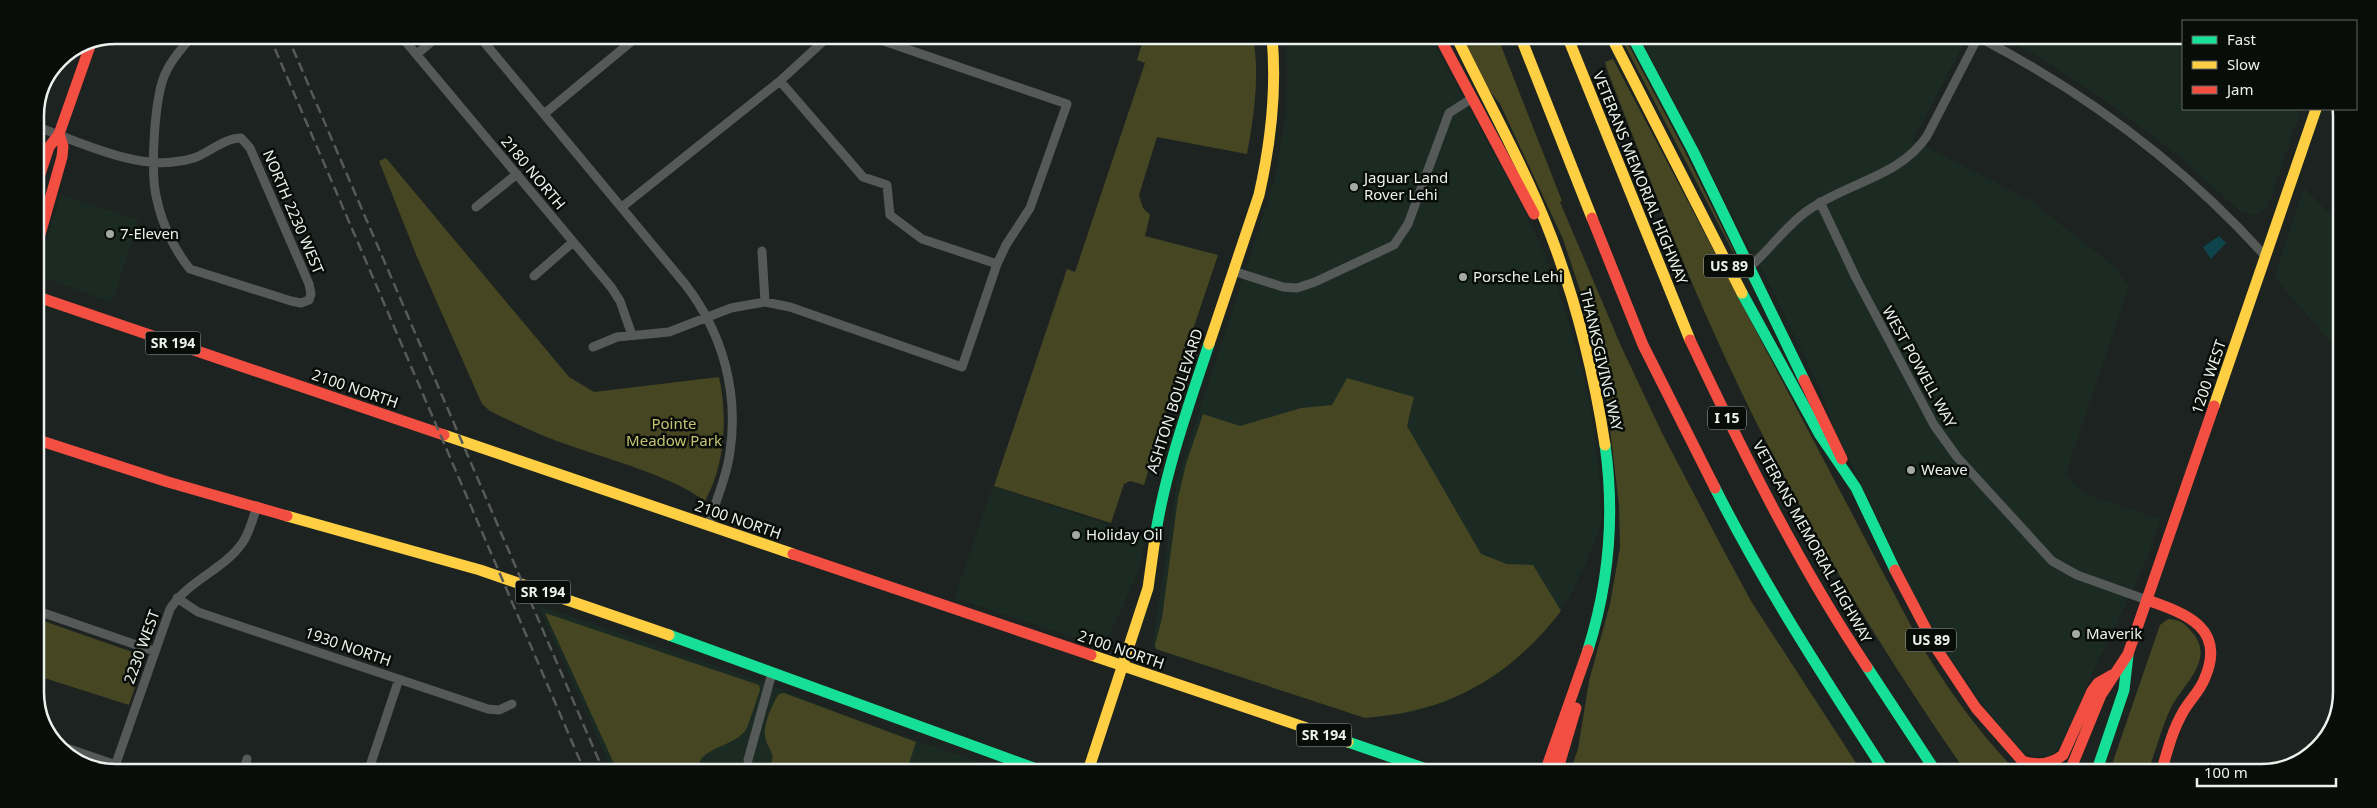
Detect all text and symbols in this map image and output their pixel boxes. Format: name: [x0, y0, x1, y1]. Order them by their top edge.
legend: [2182, 20, 2357, 110]
text: Fast: [2227, 29, 2256, 49]
text: Slow: [2227, 54, 2260, 74]
street label: VETERANS MEMORIAL HIGHWAY: [1589, 68, 1693, 288]
text: Jam: [2225, 79, 2254, 99]
street label: 2180 NORTH: [497, 131, 570, 213]
street label: NORTH 2230 WEST: [259, 147, 329, 277]
place label: Jaguar Land Rover Lehi: [1362, 167, 1448, 204]
marker: Jaguar Land Rover Lehi: [1348, 181, 1360, 193]
place label: 7-Eleven: [120, 223, 179, 243]
marker: 7-Eleven: [104, 228, 116, 240]
road number: US 89: [1704, 255, 1754, 278]
place label: Porsche Lehi: [1473, 266, 1563, 286]
marker: Porsche Lehi: [1457, 271, 1469, 283]
street label: THANKSGIVING WAY: [1576, 287, 1628, 433]
street label: WEST POWELL WAY: [1878, 302, 1962, 431]
street label: ASHTON BOULEVARD: [1141, 326, 1207, 476]
road number: SR 194: [146, 332, 200, 354]
street label: 1200 WEST: [2186, 336, 2230, 416]
street label: 2100 NORTH: [309, 364, 401, 412]
road number: I 15: [1708, 406, 1746, 429]
park label: Pointe Meadow Park: [626, 413, 722, 450]
street label: VETERANS MEMORIAL HIGHWAY: [1749, 437, 1877, 647]
place label: Weave: [1921, 459, 1968, 479]
marker: Weave: [1905, 464, 1917, 476]
street label: 2100 NORTH: [692, 495, 784, 543]
place label: Holiday Oil: [1086, 524, 1163, 544]
marker: Holiday Oil: [1070, 529, 1082, 541]
road number: SR 194: [516, 580, 570, 604]
street label: 2230 WEST: [118, 606, 164, 686]
street label: 1930 NORTH: [302, 622, 394, 670]
place label: Maverik: [2086, 623, 2142, 643]
street label: 2100 NORTH: [1075, 625, 1167, 673]
road number: US 89: [1906, 628, 1956, 652]
marker: Maverik: [2070, 628, 2082, 640]
road number: SR 194: [1296, 724, 1352, 746]
scale bar: [2197, 756, 2336, 788]
text: 100 m: [2204, 762, 2248, 782]

